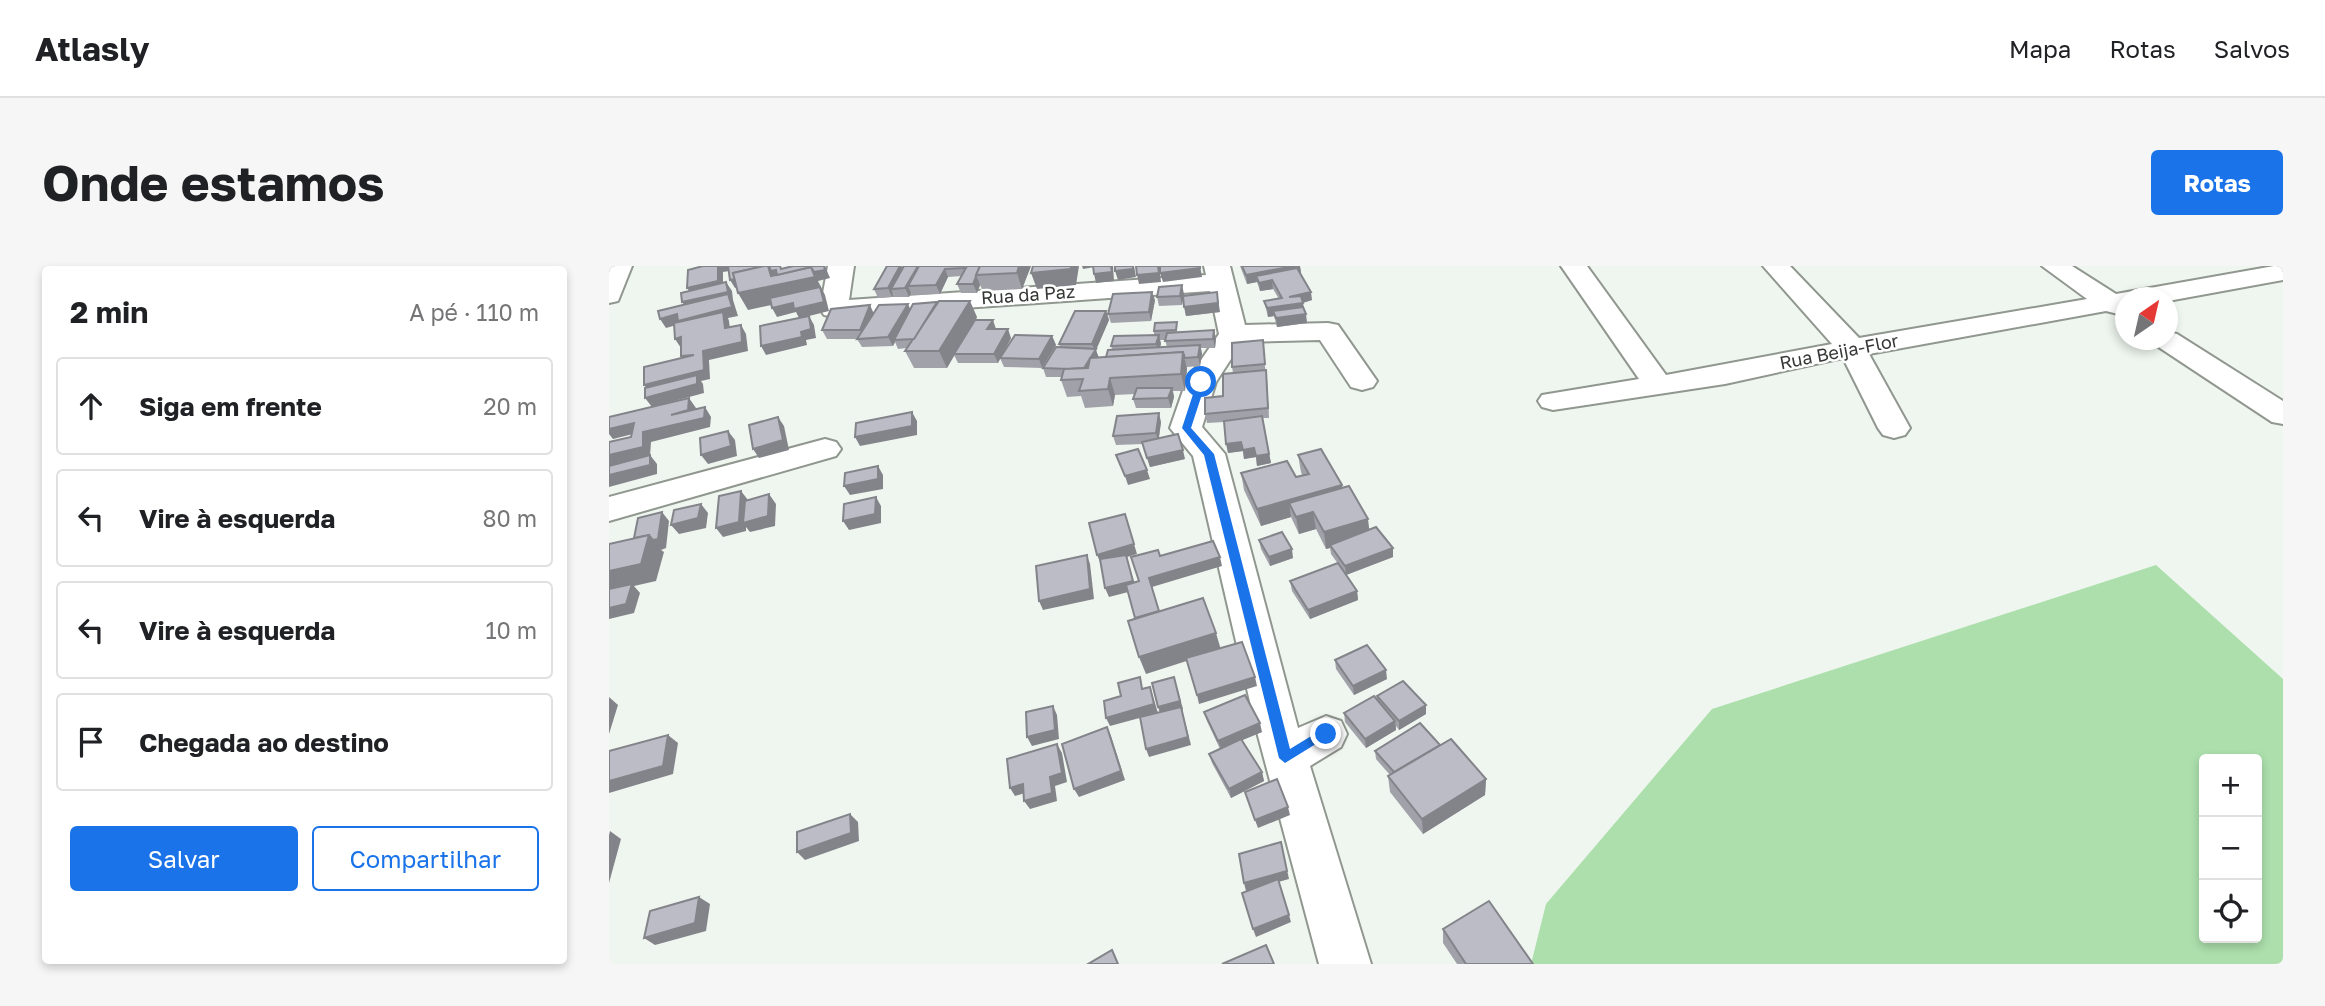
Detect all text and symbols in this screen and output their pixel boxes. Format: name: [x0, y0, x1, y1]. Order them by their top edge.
text: Atlasly: [35, 29, 150, 68]
text: Mapa: [2009, 34, 2071, 63]
text: Rotas: [2109, 34, 2176, 63]
text: Salvos: [2214, 34, 2290, 63]
button: Rotas: [2151, 150, 2283, 215]
text: Onde estamos: [42, 153, 385, 212]
street label: Rua da Paz: [980, 280, 1076, 308]
north arrow: [2115, 287, 2178, 350]
text: 2 min: [70, 294, 148, 330]
text: A pé · 110 m: [409, 298, 539, 326]
street label: Rua Beija-Flor: [1777, 329, 1900, 373]
route start: [1185, 366, 1216, 397]
icon: ahead: [72, 387, 110, 425]
text: Siga em frente: [139, 391, 322, 422]
text: 20 m: [483, 392, 537, 420]
icon: left: [72, 499, 110, 537]
text: Vire à esquerda: [139, 503, 335, 534]
text: 80 m: [483, 504, 537, 532]
icon: left: [72, 611, 110, 649]
text: Vire à esquerda: [139, 615, 335, 646]
text: 10 m: [485, 616, 537, 644]
route end: [1310, 718, 1341, 749]
icon: arrive: [72, 723, 110, 761]
text: Chegada ao destino: [139, 727, 389, 758]
map controls: [2199, 754, 2262, 943]
button: +: [2199, 754, 2262, 817]
button: −: [2199, 817, 2262, 880]
button: Salvar: [70, 826, 298, 891]
button: Compartilhar: [312, 826, 539, 891]
button: locate: [2199, 880, 2262, 943]

